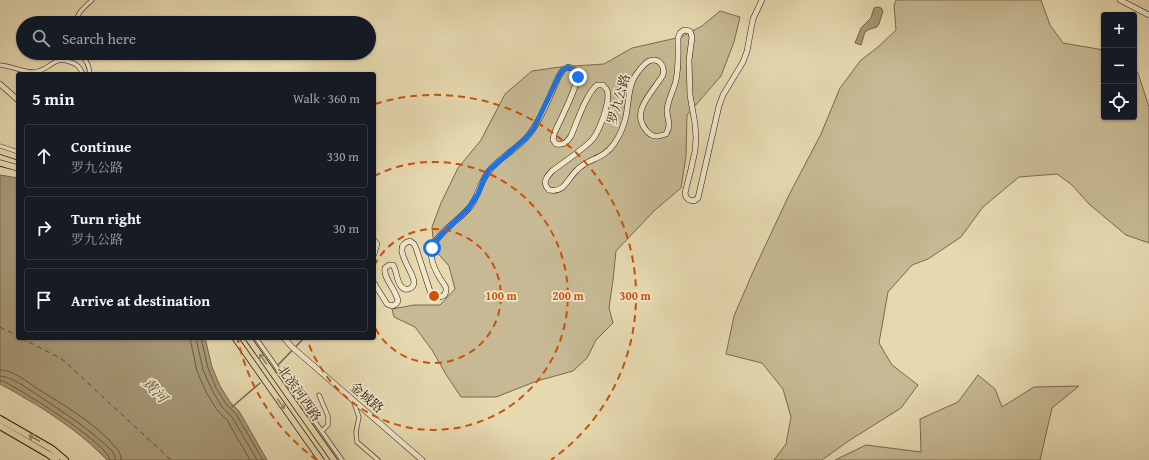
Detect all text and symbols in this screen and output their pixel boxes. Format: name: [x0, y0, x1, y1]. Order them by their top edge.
map controls: [1101, 12, 1137, 120]
button: +: [1101, 12, 1137, 48]
search box: [16, 16, 376, 60]
icon: search: [30, 27, 52, 49]
text: Search here: [62, 28, 136, 49]
button: −: [1101, 48, 1137, 84]
route end: [569, 68, 587, 86]
street label: 罗九公路: [602, 72, 635, 127]
button: locate: [1101, 84, 1137, 120]
text: 5 min: [32, 86, 74, 111]
text: Walk · 360 m: [293, 89, 360, 108]
text: Continue: [71, 136, 132, 157]
icon: ahead: [33, 145, 55, 167]
text: 330 m: [327, 147, 359, 166]
text: 罗九公路: [71, 158, 123, 177]
text: Turn right: [71, 208, 142, 229]
icon: right: [33, 217, 55, 239]
text: 30 m: [333, 219, 359, 238]
text: 罗九公路: [71, 230, 123, 249]
route start: [423, 239, 441, 257]
text: 100 m: [485, 287, 518, 304]
text: 200 m: [552, 287, 585, 304]
text: 300 m: [619, 287, 652, 304]
icon: arrive: [33, 289, 55, 311]
centre of rings: [427, 289, 441, 303]
text: Arrive at destination: [71, 290, 210, 311]
one-way arrow: [259, 354, 267, 365]
street label: 北滨河西路: [273, 361, 326, 425]
water label: 黄河: [138, 373, 174, 409]
street label: 金城路: [346, 377, 388, 417]
one-way arrow: [277, 399, 286, 410]
one-way arrow: [28, 434, 40, 442]

